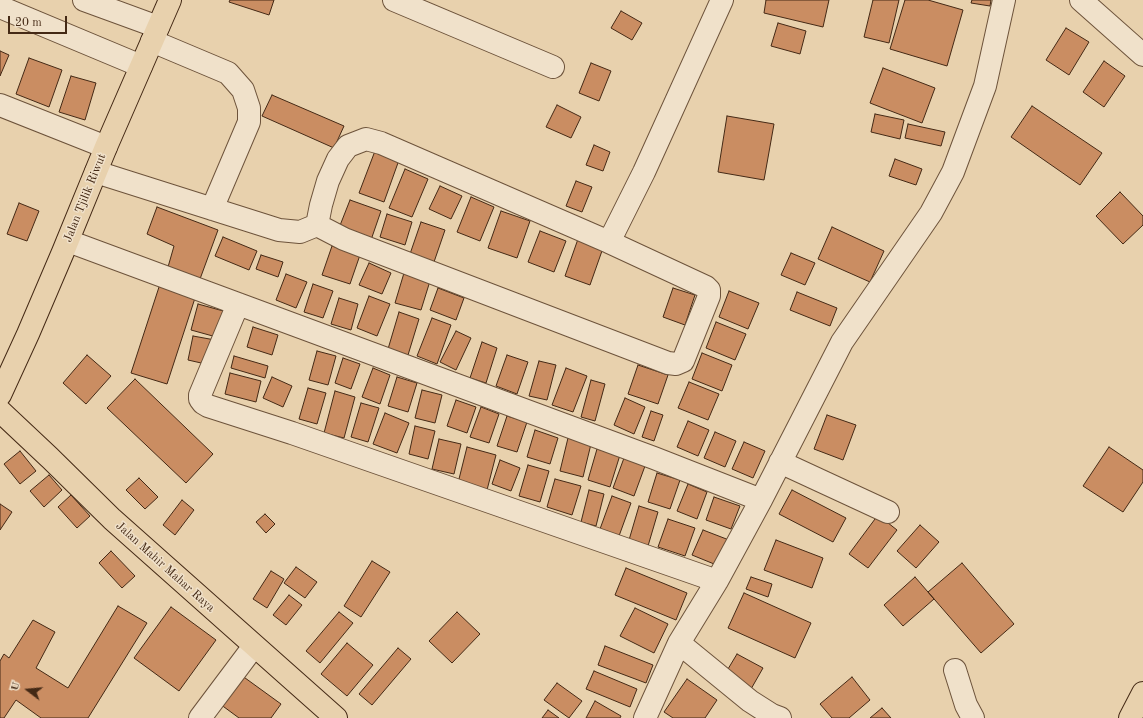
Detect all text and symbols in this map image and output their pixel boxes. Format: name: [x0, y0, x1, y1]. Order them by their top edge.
scale bar: [10, 8, 69, 34]
text: 20 m: [15, 17, 42, 29]
street label: Jalan Tjilik Riwut: [61, 151, 109, 245]
street label: Jalan Mahir Mahar Raya: [112, 519, 218, 615]
north arrow: [8, 670, 48, 710]
text: U: [9, 681, 22, 692]

